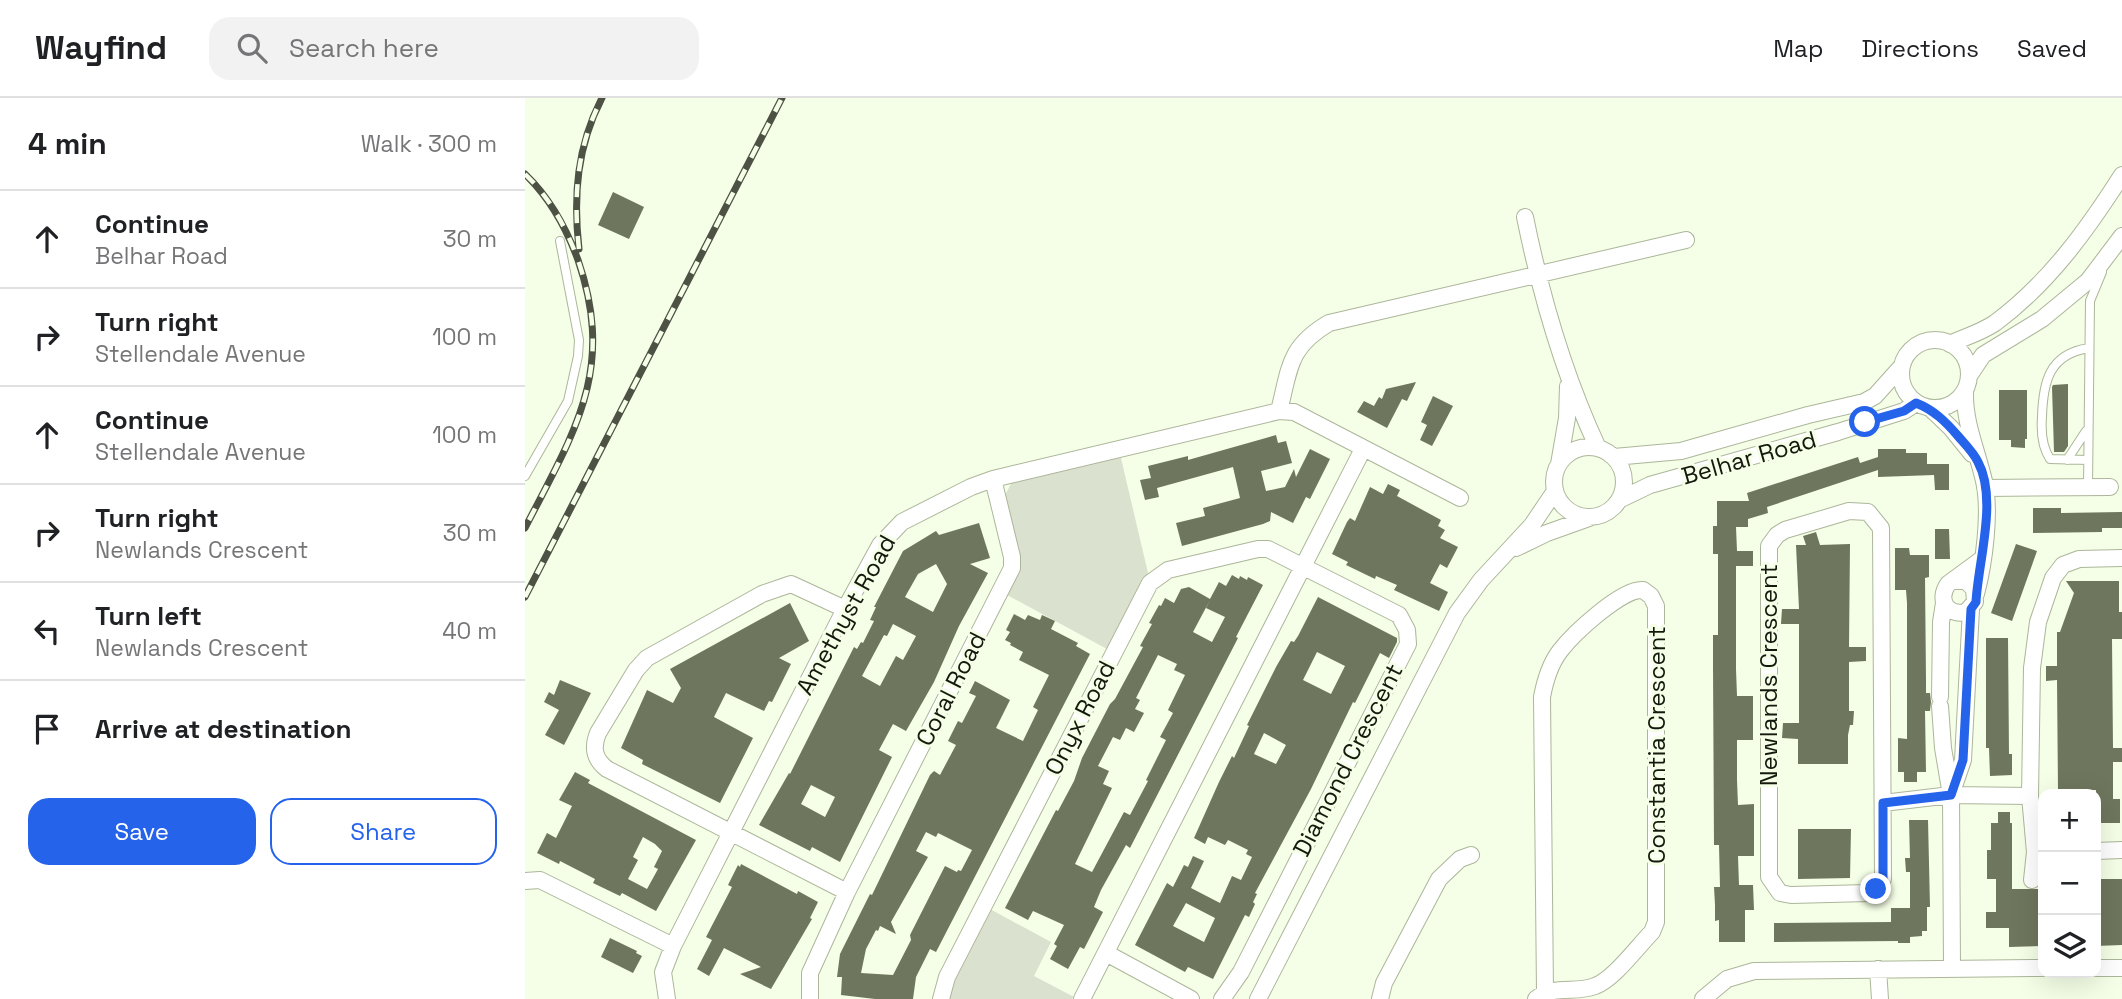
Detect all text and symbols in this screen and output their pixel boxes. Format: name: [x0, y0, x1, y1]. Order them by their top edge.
search box: [209, 17, 699, 80]
text: Wayfind: [35, 27, 167, 69]
icon: search: [233, 29, 271, 67]
text: Search here: [289, 31, 439, 65]
text: Map: [1773, 33, 1823, 64]
text: Directions: [1861, 33, 1979, 64]
text: Saved: [2017, 33, 2087, 64]
text: 4 min: [28, 124, 107, 163]
text: Walk · 300 m: [361, 129, 497, 159]
text: Continue: [95, 207, 209, 241]
icon: ahead: [28, 220, 66, 258]
text: 30 m: [443, 224, 497, 254]
text: Belhar Road: [95, 241, 228, 271]
text: Turn right: [95, 305, 219, 339]
icon: right: [28, 318, 66, 356]
text: 100 m: [432, 322, 497, 352]
text: Stellendale Avenue: [95, 339, 306, 369]
text: Continue: [95, 403, 209, 437]
route start: [1849, 406, 1880, 437]
icon: ahead: [28, 416, 66, 454]
text: 100 m: [432, 420, 497, 450]
street label: Belhar Road: [1678, 424, 1820, 492]
text: Stellendale Avenue: [95, 437, 306, 467]
text: Turn right: [95, 501, 219, 535]
icon: right: [28, 514, 66, 552]
text: 30 m: [443, 518, 497, 548]
street label: Amethyst Road: [789, 529, 902, 700]
text: Newlands Crescent: [95, 535, 308, 565]
street label: Newlands Crescent: [1753, 564, 1784, 786]
text: Turn left: [95, 599, 202, 633]
icon: left: [28, 612, 66, 650]
text: 40 m: [442, 616, 497, 646]
street label: Constantia Crescent: [1641, 626, 1672, 864]
street label: Coral Road: [909, 627, 992, 751]
text: Newlands Crescent: [95, 633, 308, 663]
street label: Onyx Road: [1037, 655, 1122, 780]
street label: Diamond Crescent: [1286, 658, 1410, 861]
icon: arrive: [28, 710, 66, 748]
text: Arrive at destination: [95, 712, 352, 746]
map controls: [2038, 789, 2101, 978]
button: +: [2038, 789, 2101, 852]
button: Save: [28, 798, 256, 865]
button: Share: [270, 798, 497, 865]
button: −: [2038, 852, 2101, 915]
route end: [1860, 873, 1891, 904]
button: layers: [2038, 915, 2101, 978]

